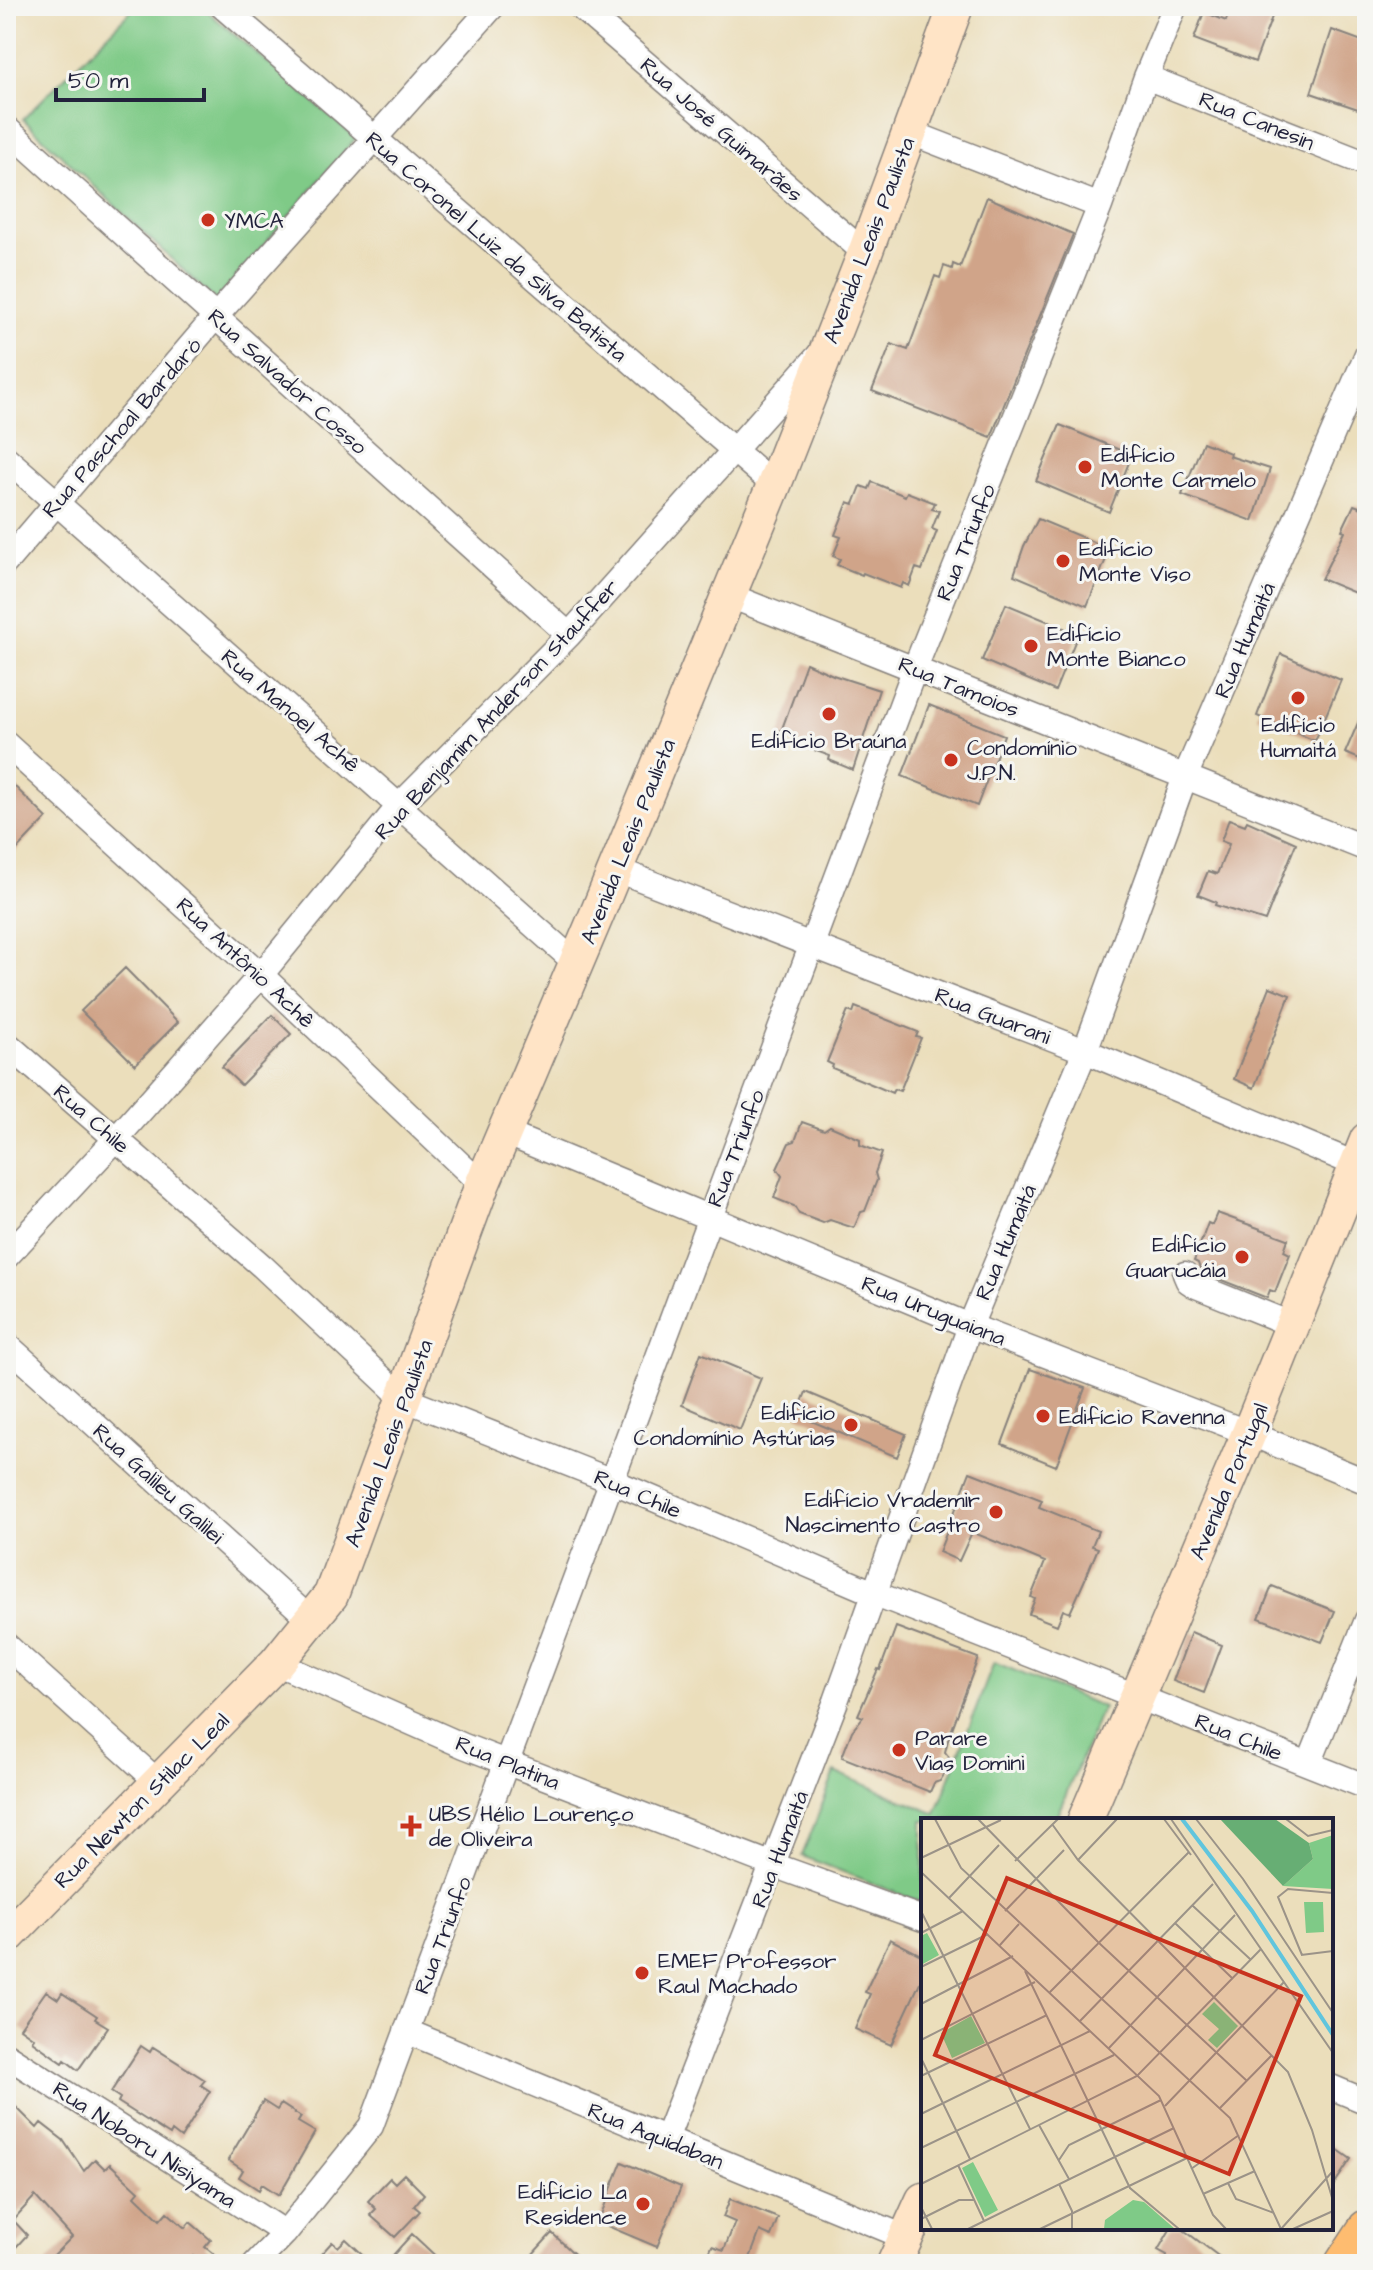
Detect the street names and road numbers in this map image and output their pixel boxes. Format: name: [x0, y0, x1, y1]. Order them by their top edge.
street label: Rua José Guimarães: [633, 51, 809, 210]
street label: Rua Canesin: [1194, 84, 1319, 159]
street label: Rua Coronel Luiz da Silva Batista: [358, 125, 634, 370]
street label: Avenida Leais Paulista: [816, 133, 923, 348]
street label: Rua Salvador Cosso: [200, 302, 374, 463]
street label: Rua Paschoal Bardaró: [35, 331, 210, 525]
street label: Rua Triunfo: [929, 479, 1004, 606]
street label: Rua Benjamim Anderson Stauffer: [368, 573, 626, 847]
street label: Rua Humaitá: [1207, 578, 1284, 703]
street label: Rua Manoel Achê: [214, 642, 366, 780]
street label: Rua Tamoios: [893, 649, 1024, 726]
street label: Avenida Leais Paulista: [573, 734, 684, 949]
street label: Rua Antônio Achê: [169, 891, 321, 1036]
street label: Rua Guarani: [930, 980, 1055, 1053]
street label: Rua Chile: [46, 1077, 136, 1161]
street label: Rua Triunfo: [700, 1085, 773, 1212]
street label: Rua Humaitá: [968, 1180, 1045, 1305]
street label: Rua Uruguaiana: [856, 1268, 1010, 1355]
street label: Avenida Leais Paulista: [337, 1335, 441, 1552]
street label: Avenida Portugal: [1182, 1398, 1277, 1565]
street label: Rua Galileu Galilei: [85, 1417, 231, 1552]
street label: Rua Chile: [589, 1462, 686, 1527]
street label: Rua Newton Stilac Leal: [47, 1706, 237, 1896]
street label: Rua Chile: [1190, 1706, 1287, 1769]
street label: Rua Platina: [451, 1728, 564, 1798]
street label: Rua Humaitá: [744, 1787, 817, 1913]
street label: Rua Triunfo: [407, 1872, 480, 1999]
street label: Rua Noboru Nisiyama: [46, 2074, 242, 2217]
street label: Rua Aquidaban: [583, 2095, 728, 2178]

